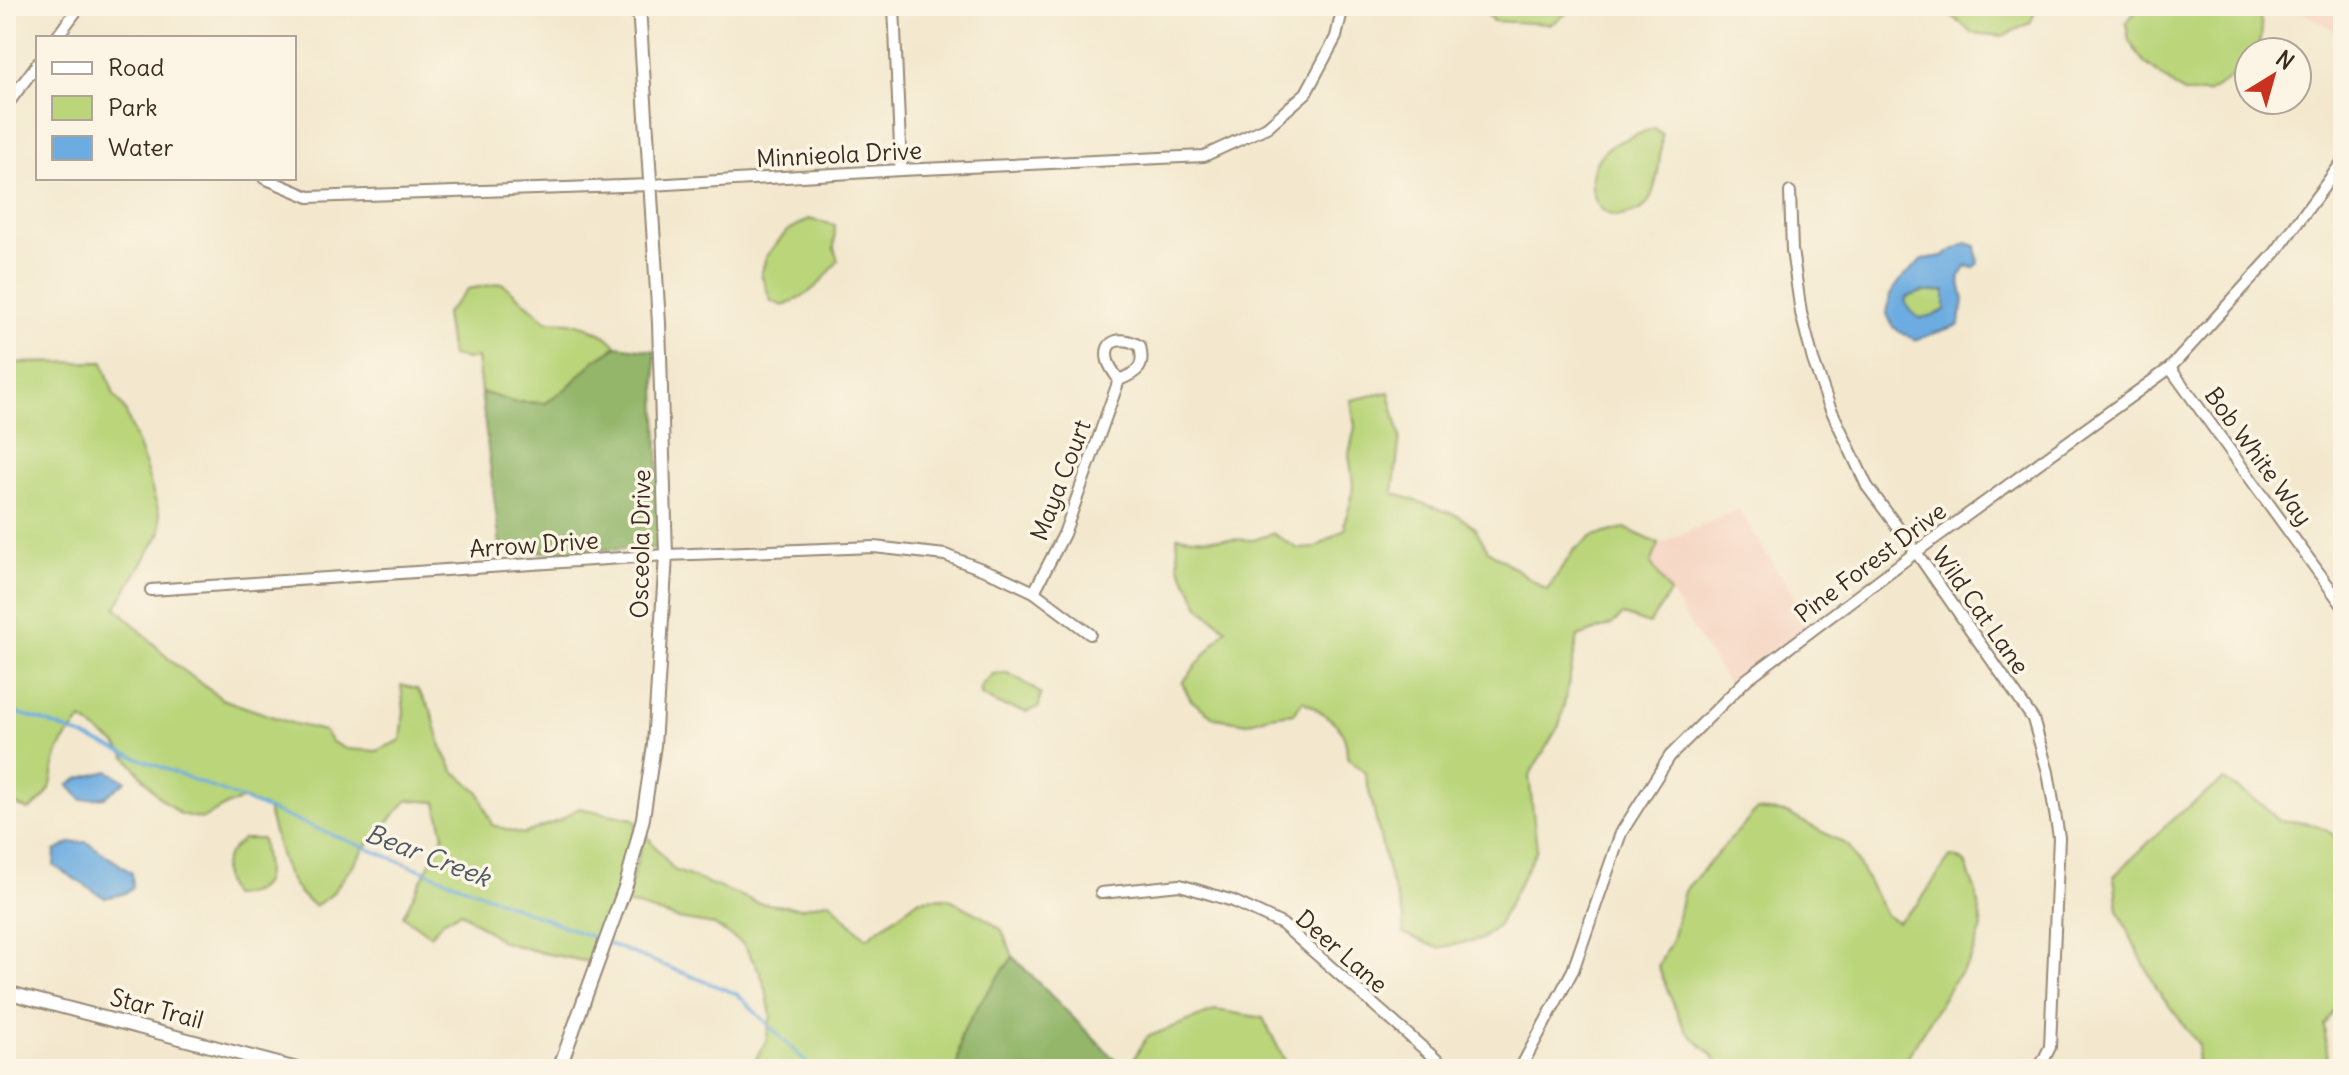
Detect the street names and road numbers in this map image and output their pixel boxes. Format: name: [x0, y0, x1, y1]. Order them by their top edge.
street label: Minnieola Drive: [755, 135, 923, 173]
street label: Bob White Way: [2199, 381, 2319, 531]
street label: Maya Court: [1023, 415, 1097, 545]
street label: Osceola Drive: [624, 469, 656, 619]
street label: Pine Forest Drive: [1788, 495, 1952, 629]
street label: Arrow Drive: [468, 525, 600, 563]
street label: Wild Cat Lane: [1926, 540, 2036, 680]
street label: Deer Lane: [1290, 903, 1394, 999]
street label: Star Trail: [107, 981, 207, 1035]

